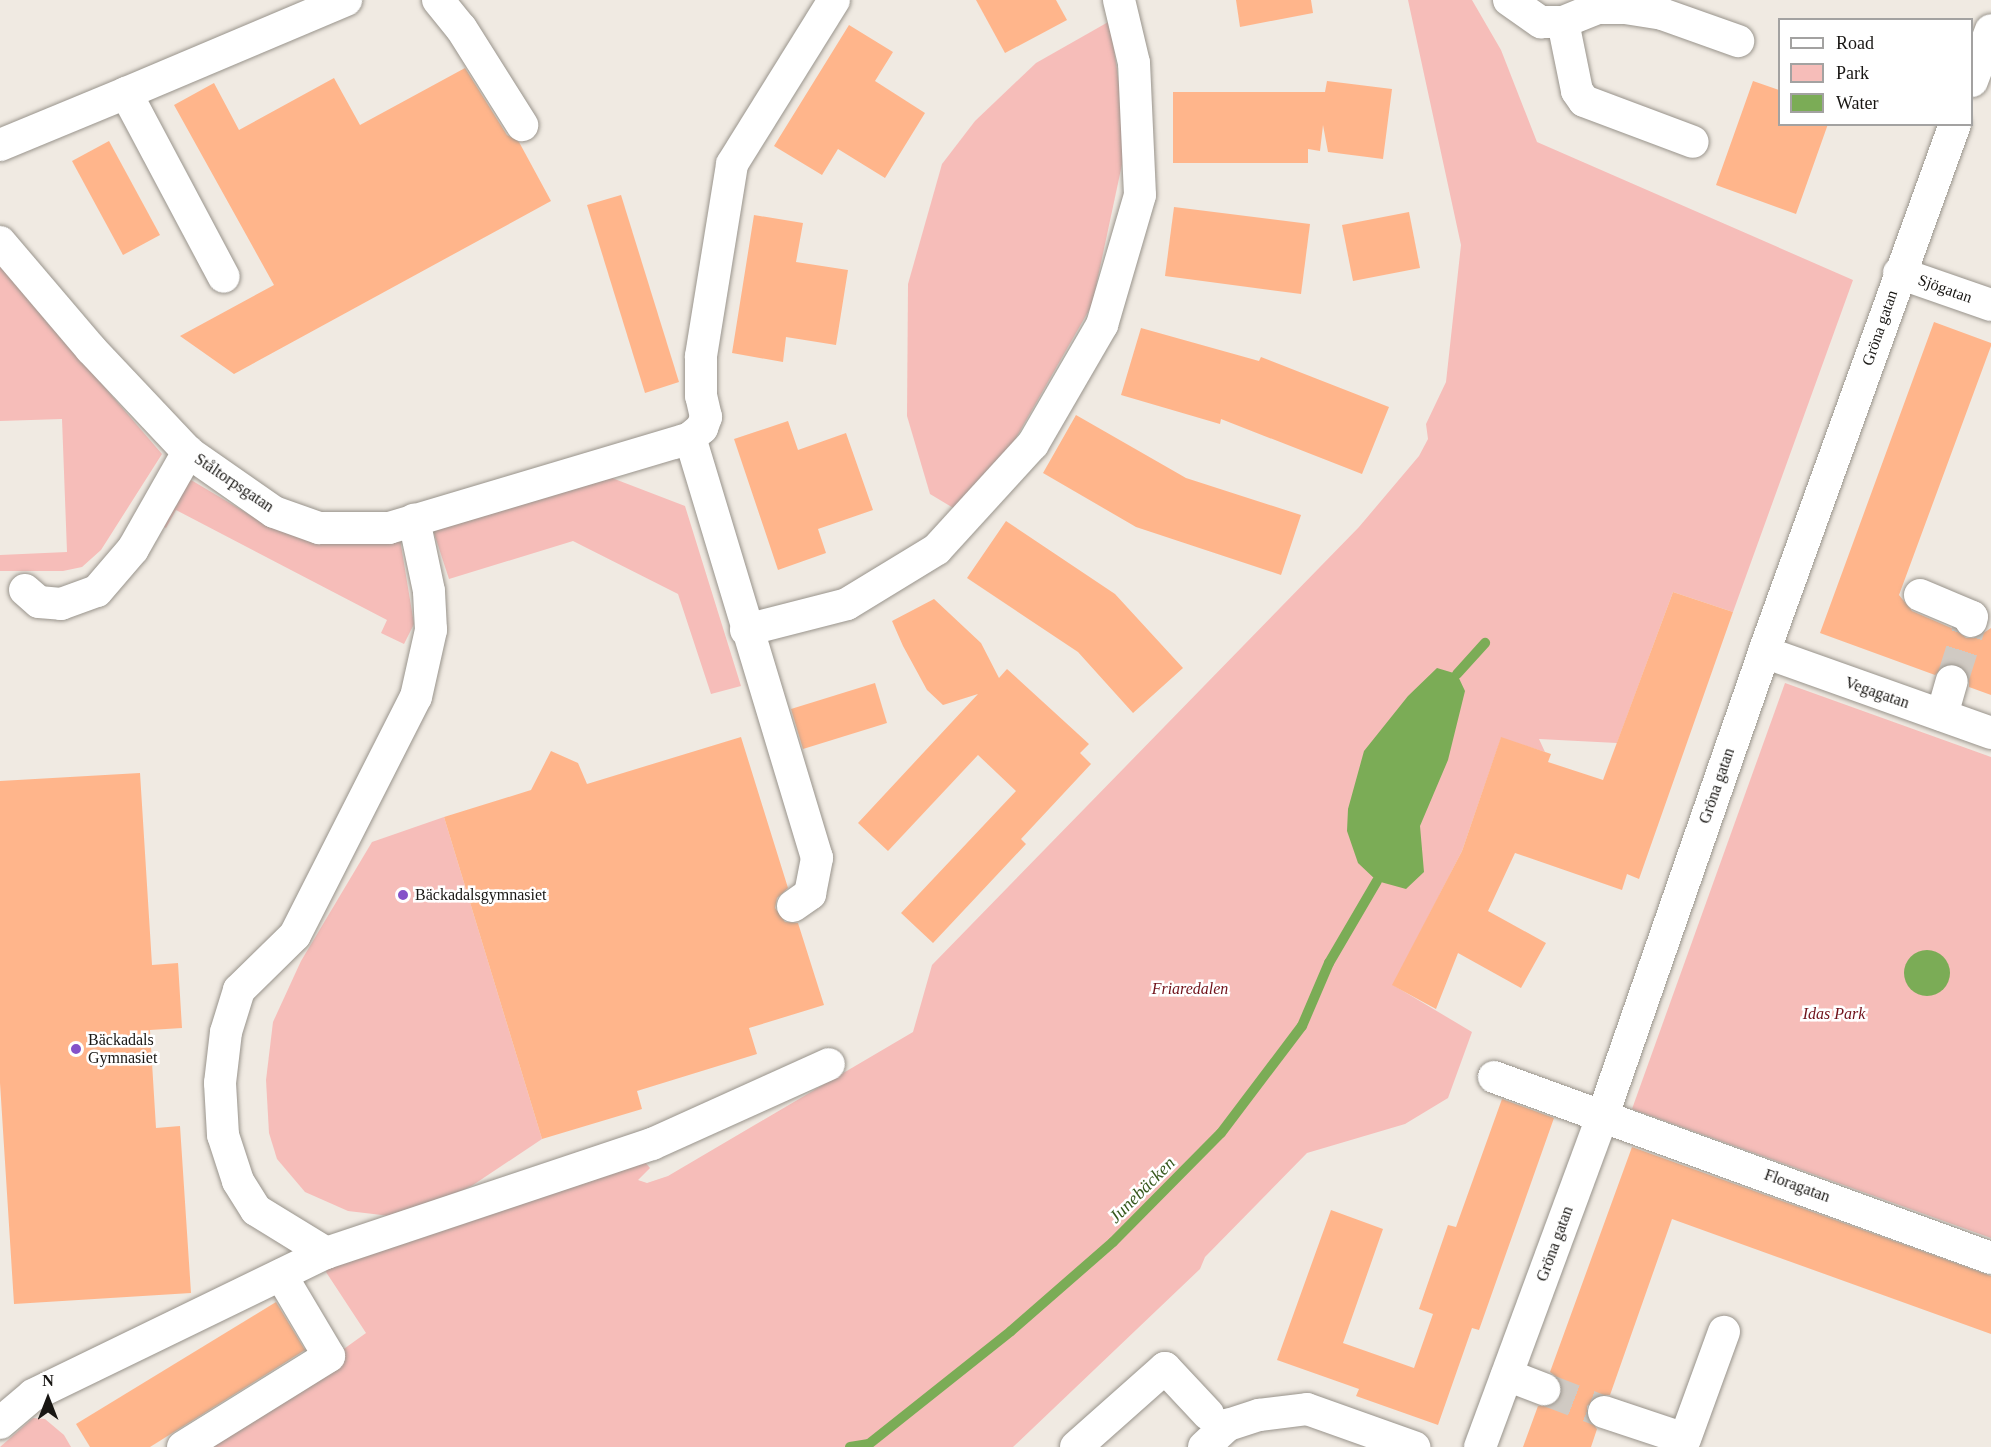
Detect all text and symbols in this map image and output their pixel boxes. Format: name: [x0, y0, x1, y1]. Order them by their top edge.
legend: [1778, 18, 1973, 126]
text: Road: [1836, 33, 1874, 53]
text: Park: [1836, 63, 1869, 83]
text: Water: [1836, 93, 1879, 113]
street label: Sjögatan: [1915, 270, 1975, 308]
street label: Gröna gatan: [1858, 288, 1902, 368]
street label: Ståltorpsgatan: [191, 449, 277, 517]
street label: Vegagatan: [1842, 673, 1912, 713]
street label: Gröna gatan: [1695, 746, 1739, 826]
place label: Bäckadalsgymnasiet: [415, 885, 547, 905]
marker: Bäckadalsgymnasiet: [396, 888, 410, 902]
park label: Friaredalen: [1152, 979, 1228, 999]
park label: Idas Park: [1803, 1004, 1865, 1024]
place label: Bäckadals Gymnasiet: [88, 1030, 157, 1068]
marker: Bäckadals Gymnasiet: [69, 1042, 83, 1056]
water label: Junebäcken: [1104, 1152, 1180, 1228]
street label: Floragatan: [1762, 1165, 1832, 1207]
street label: Gröna gatan: [1533, 1204, 1577, 1284]
north arrow: [18, 1369, 78, 1429]
text: N: [42, 1372, 54, 1389]

